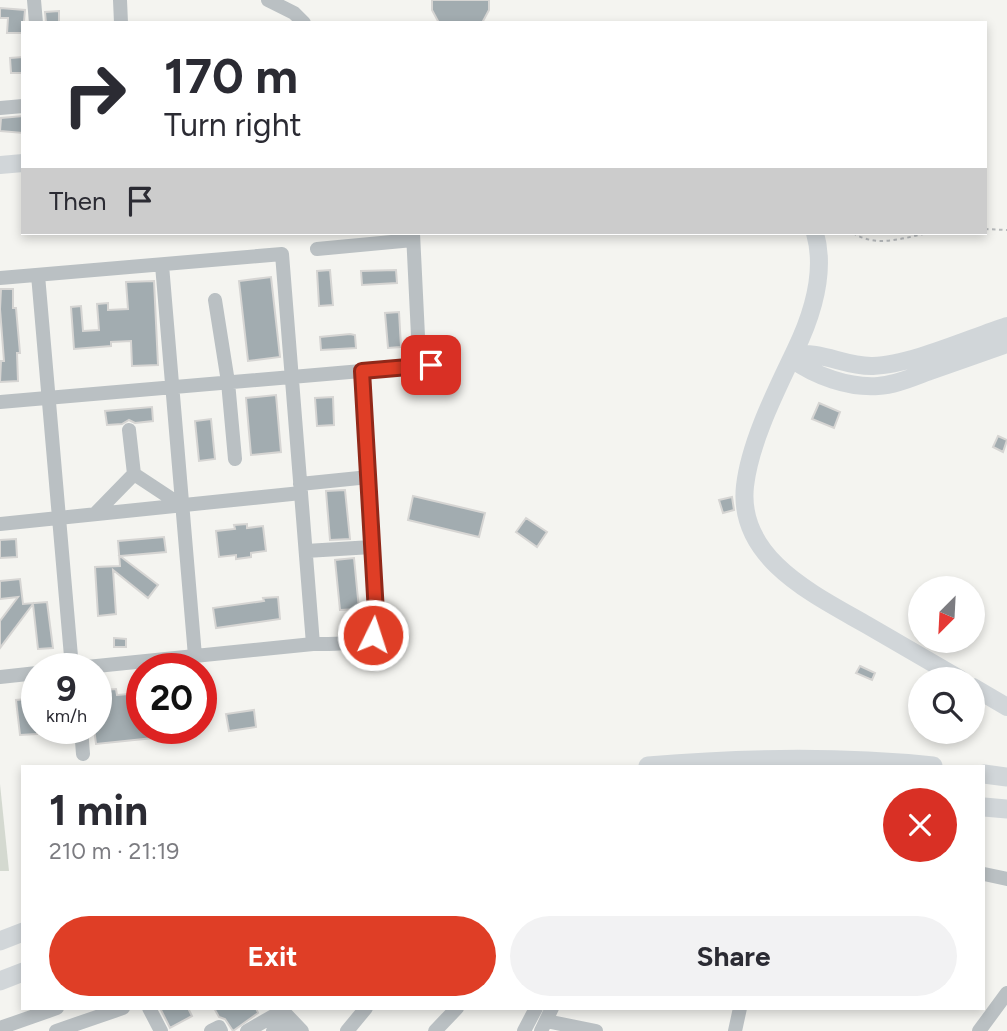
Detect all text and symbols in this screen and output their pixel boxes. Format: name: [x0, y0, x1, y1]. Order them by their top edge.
text: 170 m: [164, 46, 298, 105]
icon: right: [49, 49, 140, 140]
text: Turn right: [164, 106, 302, 144]
icon: arrive: [121, 182, 159, 220]
text: Then: [49, 185, 107, 217]
pin: [401, 335, 461, 395]
icon: arrive: [412, 346, 450, 384]
north arrow: [908, 576, 985, 653]
map controls: [908, 576, 985, 744]
position arrow: [336, 598, 410, 672]
speed limit sign: 20: [126, 653, 217, 744]
button: search: [908, 667, 985, 744]
text: 9: [56, 668, 77, 710]
text: km/h: [46, 705, 87, 727]
text: 1 min: [49, 785, 148, 836]
button: close: [883, 788, 957, 862]
text: 210 m · 21:19: [49, 837, 179, 865]
button: Exit: [49, 916, 496, 996]
button: Share: [510, 916, 957, 996]

